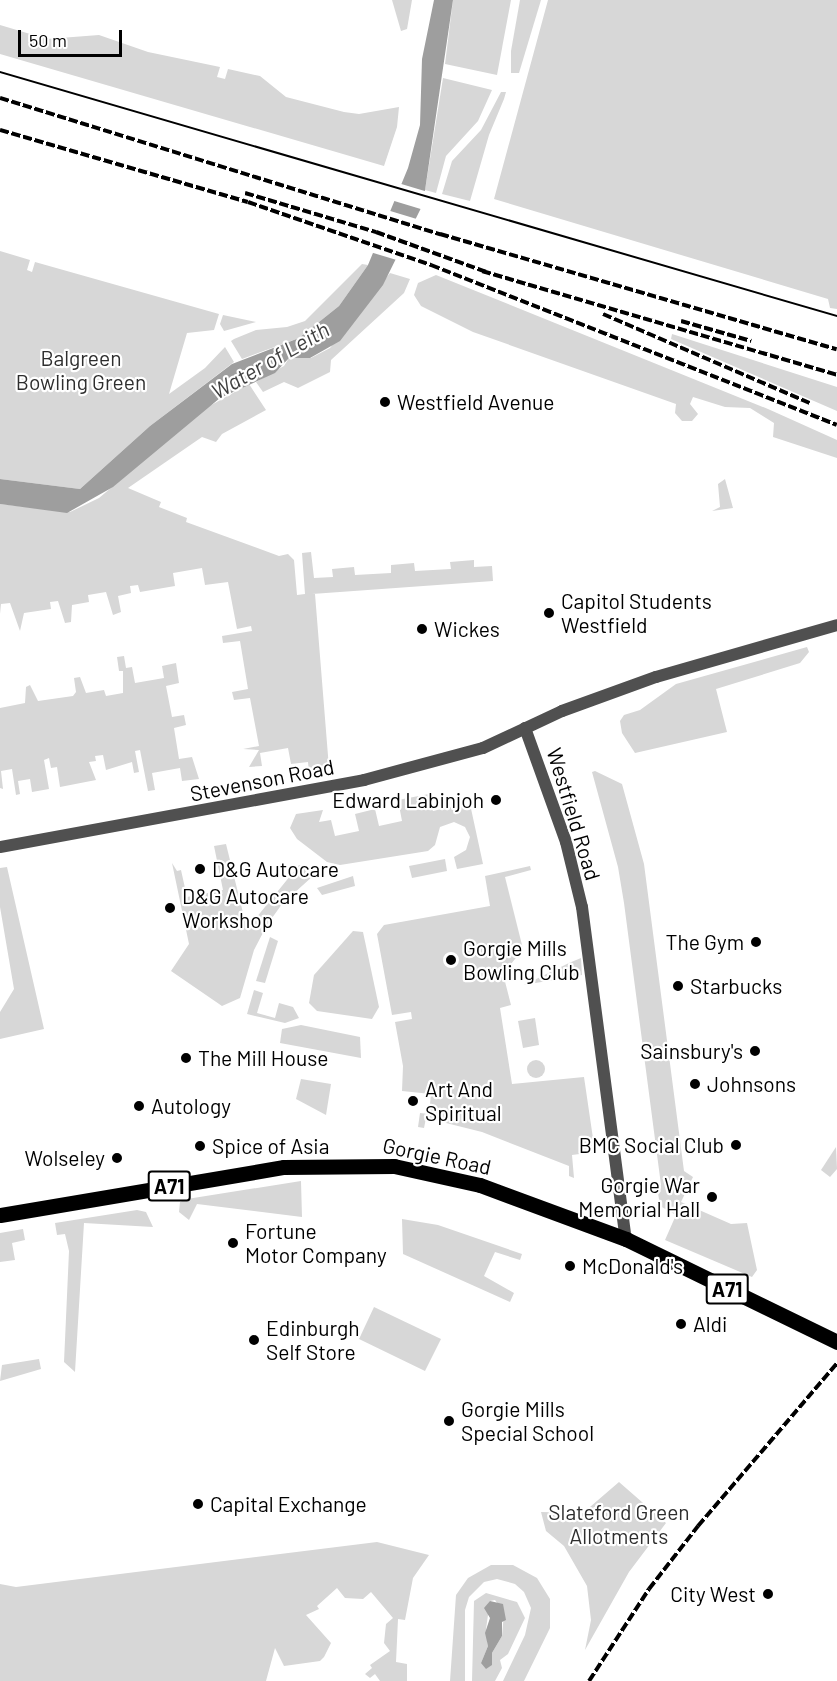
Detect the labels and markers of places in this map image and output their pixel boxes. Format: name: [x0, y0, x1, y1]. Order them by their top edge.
place label: Westfield Avenue: [397, 389, 554, 415]
marker: Westfield Avenue: [378, 395, 392, 409]
place label: Capitol Students Westfield: [561, 588, 712, 638]
marker: Capitol Students Westfield: [542, 606, 556, 620]
place label: Wickes: [434, 616, 500, 642]
marker: Wickes: [415, 622, 429, 636]
place label: Edward Labinjoh: [332, 787, 484, 813]
marker: Edward Labinjoh: [489, 793, 503, 807]
place label: D&G Autocare: [212, 856, 339, 882]
marker: D&G Autocare: [193, 862, 207, 876]
place label: D&G Autocare Workshop: [182, 883, 309, 933]
marker: D&G Autocare Workshop: [163, 901, 177, 915]
place label: The Gym: [666, 929, 744, 955]
place label: Gorgie Mills Bowling Club: [463, 935, 580, 985]
marker: The Gym: [749, 935, 763, 949]
marker: Gorgie Mills Bowling Club: [444, 953, 458, 967]
place label: Starbucks: [690, 973, 782, 999]
marker: Starbucks: [671, 979, 685, 993]
place label: Sainsbury's: [640, 1038, 743, 1064]
marker: Sainsbury's: [748, 1044, 762, 1058]
place label: The Mill House: [198, 1045, 328, 1071]
marker: The Mill House: [179, 1051, 193, 1065]
place label: Johnsons: [707, 1071, 796, 1097]
place label: Art And Spiritual: [425, 1076, 502, 1126]
marker: Johnsons: [688, 1077, 702, 1091]
place label: Autology: [151, 1093, 231, 1119]
marker: Art And Spiritual: [406, 1094, 420, 1108]
marker: Autology: [132, 1099, 146, 1113]
place label: BMC Social Club: [579, 1132, 724, 1158]
place label: Spice of Asia: [212, 1133, 329, 1159]
marker: BMC Social Club: [729, 1138, 743, 1152]
marker: Spice of Asia: [193, 1139, 207, 1153]
place label: Wolseley: [25, 1145, 105, 1171]
marker: Wolseley: [110, 1151, 124, 1165]
place label: Gorgie War Memorial Hall: [578, 1172, 700, 1222]
marker: Gorgie War Memorial Hall: [705, 1190, 719, 1204]
place label: Fortune Motor Company: [245, 1218, 387, 1268]
marker: Fortune Motor Company: [226, 1236, 240, 1250]
place label: McDonald's: [582, 1253, 683, 1279]
marker: McDonald's: [563, 1259, 577, 1273]
place label: Aldi: [693, 1311, 727, 1337]
place label: Edinburgh Self Store: [266, 1315, 359, 1365]
marker: Aldi: [674, 1317, 688, 1331]
marker: Edinburgh Self Store: [247, 1333, 261, 1347]
place label: Gorgie Mills Special School: [461, 1396, 594, 1446]
marker: Gorgie Mills Special School: [442, 1414, 456, 1428]
place label: Capital Exchange: [210, 1491, 367, 1517]
marker: Capital Exchange: [191, 1497, 205, 1511]
place label: City West: [670, 1581, 756, 1607]
marker: City West: [761, 1587, 775, 1601]

